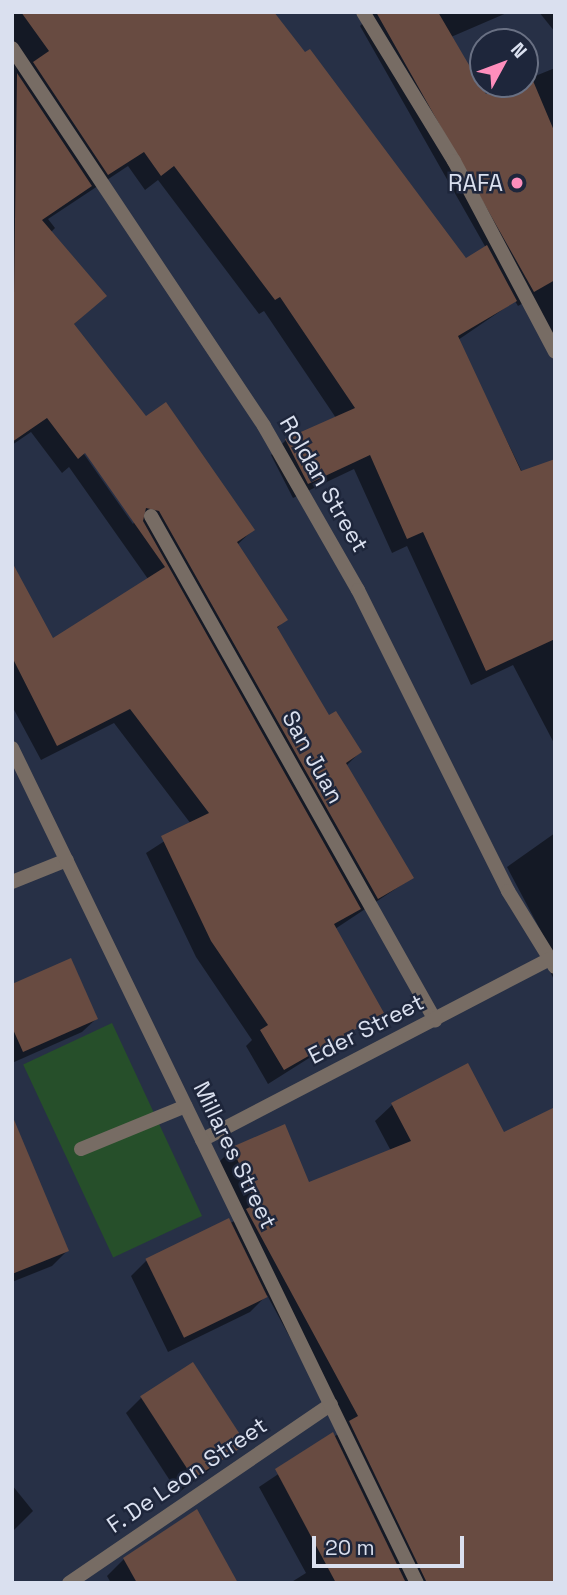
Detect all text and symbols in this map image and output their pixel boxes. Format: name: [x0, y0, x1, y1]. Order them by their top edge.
north arrow: [469, 28, 539, 98]
text: N: [505, 37, 532, 63]
place label: RAFA: [448, 169, 503, 197]
marker: RAFA: [509, 175, 525, 191]
street label: Roldan Street: [274, 411, 374, 557]
street label: San Juan: [276, 706, 350, 808]
street label: Eder Street: [303, 988, 429, 1070]
street label: Millares Street: [187, 1077, 283, 1233]
street label: F. De Leon Street: [101, 1411, 273, 1539]
scale bar: [315, 1522, 467, 1566]
text: 20 m: [325, 1534, 375, 1561]

